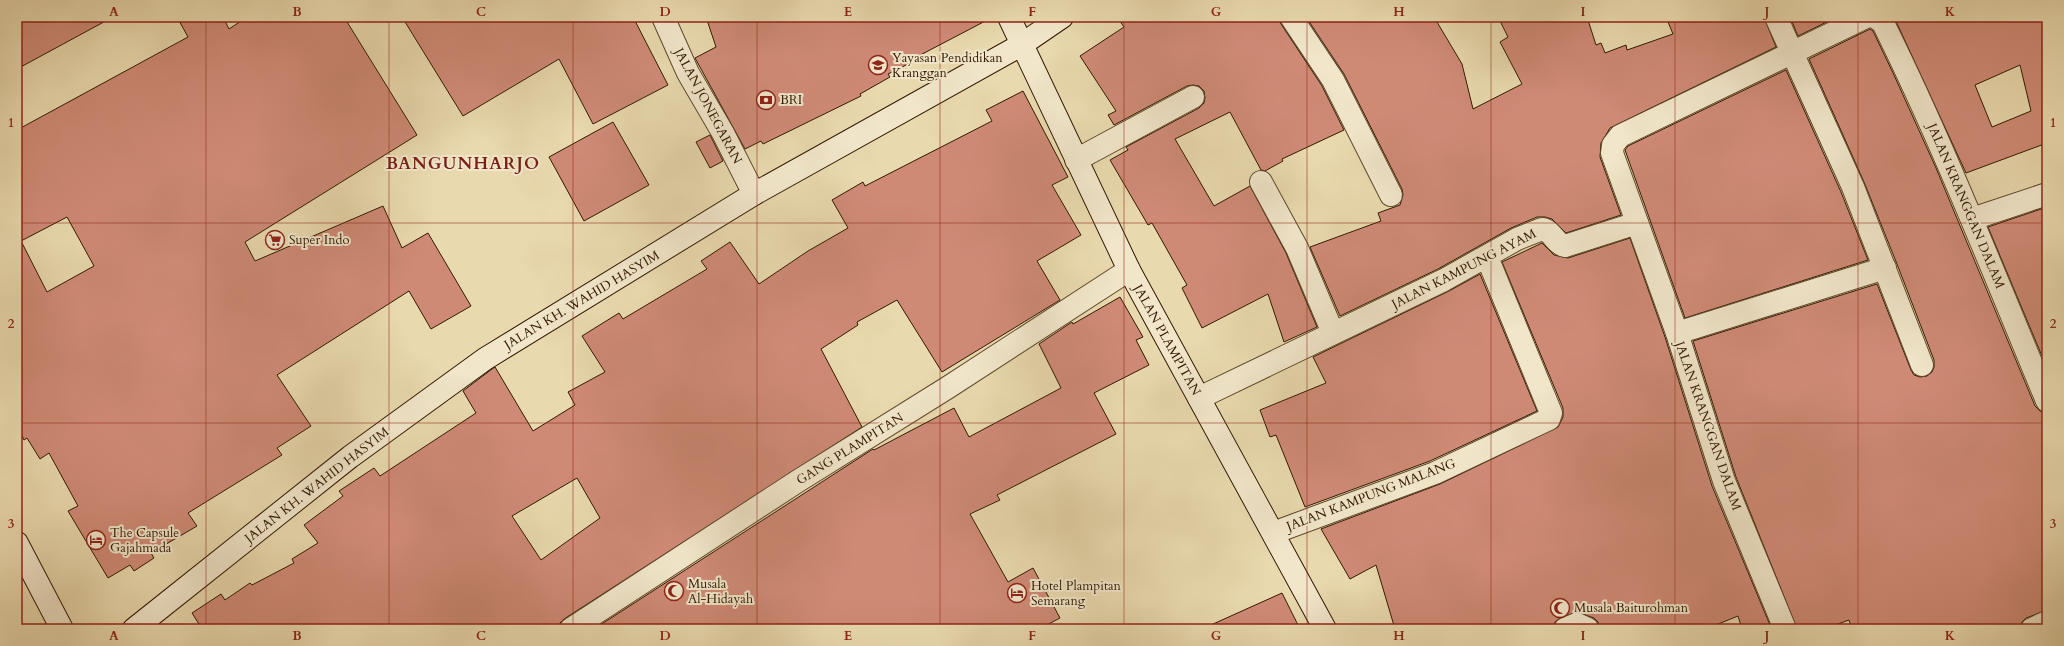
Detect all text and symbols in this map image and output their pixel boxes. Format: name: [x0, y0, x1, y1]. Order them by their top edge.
text: A: [109, 3, 119, 21]
text: B: [292, 3, 302, 21]
text: C: [476, 3, 486, 21]
text: D: [659, 3, 671, 21]
text: E: [844, 3, 852, 21]
text: F: [1028, 3, 1036, 21]
text: G: [1211, 3, 1222, 21]
text: H: [1393, 3, 1405, 21]
text: I: [1580, 3, 1586, 21]
text: J: [1763, 3, 1770, 21]
text: K: [1945, 3, 1956, 21]
street label: JALAN JONEGARAN: [669, 43, 746, 167]
place label: Yayasan Pendidikan Kranggan: [892, 49, 1003, 82]
school or university icon: Yayasan Pendidikan Kranggan: [867, 54, 889, 76]
bank icon: BRI: [755, 89, 777, 111]
place label: BRI: [780, 91, 802, 109]
text: 1: [8, 114, 14, 132]
text: 1: [2050, 114, 2056, 132]
street label: JALAN KRANGGAN DALAM: [1922, 119, 2009, 291]
district label: BANGUNHARJO: [386, 152, 540, 175]
street label: JALAN KAMPUNG AYAM: [1387, 225, 1539, 314]
supermarket icon: Super Indo: [264, 229, 286, 251]
place label: Super Indo: [289, 231, 349, 249]
street label: JALAN KH. WAHID HASYIM: [499, 246, 663, 355]
street label: JALAN PLAMPITAN: [1128, 279, 1205, 399]
text: 2: [8, 315, 15, 333]
text: 2: [2050, 315, 2057, 333]
street label: JALAN KRANGGAN DALAM: [1670, 337, 1745, 513]
street label: GANG PLAMPITAN: [793, 409, 907, 489]
street label: JALAN KH. WAHID HASYIM: [239, 423, 393, 548]
street label: JALAN KAMPUNG MALANG: [1282, 454, 1458, 536]
text: 3: [8, 515, 15, 533]
text: 3: [2050, 515, 2057, 533]
place label: The Capsule Gajahmada: [110, 524, 179, 557]
hotel icon: The Capsule Gajahmada: [85, 529, 107, 551]
place label: Musala Al-Hidayah: [688, 575, 753, 608]
place label: Hotel Plampitan Semarang: [1031, 577, 1122, 610]
mosque icon: Musala Al-Hidayah: [663, 580, 685, 602]
hotel icon: Hotel Plampitan Semarang: [1006, 582, 1028, 604]
mosque icon: Musala Baiturohman: [1549, 597, 1571, 619]
place label: Musala Baiturohman: [1574, 599, 1689, 617]
text: A: [109, 627, 119, 645]
text: B: [292, 627, 302, 645]
text: C: [476, 627, 486, 645]
text: D: [659, 627, 671, 645]
text: E: [844, 627, 852, 645]
text: F: [1028, 627, 1036, 645]
text: G: [1211, 627, 1222, 645]
text: H: [1393, 627, 1405, 645]
text: I: [1580, 627, 1586, 645]
text: J: [1763, 627, 1770, 645]
text: K: [1945, 627, 1956, 645]

